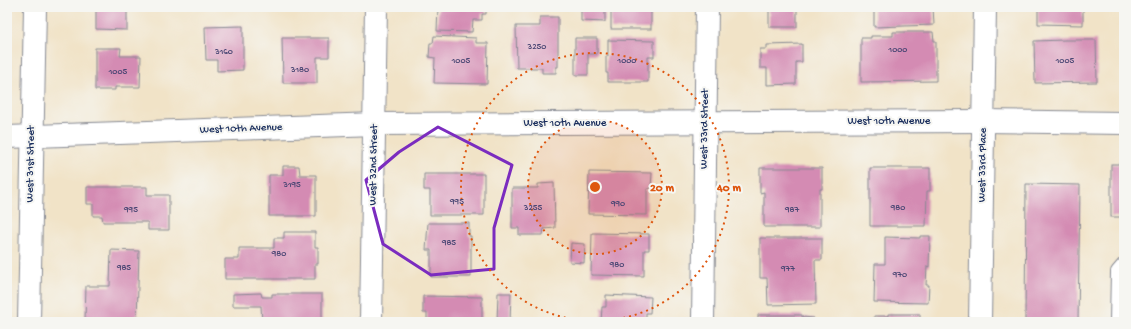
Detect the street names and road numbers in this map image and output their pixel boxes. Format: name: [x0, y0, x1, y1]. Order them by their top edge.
street label: West 33rd Street: [698, 87, 712, 169]
street label: West 10th Avenue: [848, 116, 931, 128]
street label: West 10th Avenue: [524, 118, 607, 130]
street label: West 10th Avenue: [199, 122, 283, 136]
street label: West 32nd Street: [367, 123, 381, 206]
street label: West 31st Street: [24, 124, 38, 203]
street label: West 33rd Place: [976, 127, 990, 202]

